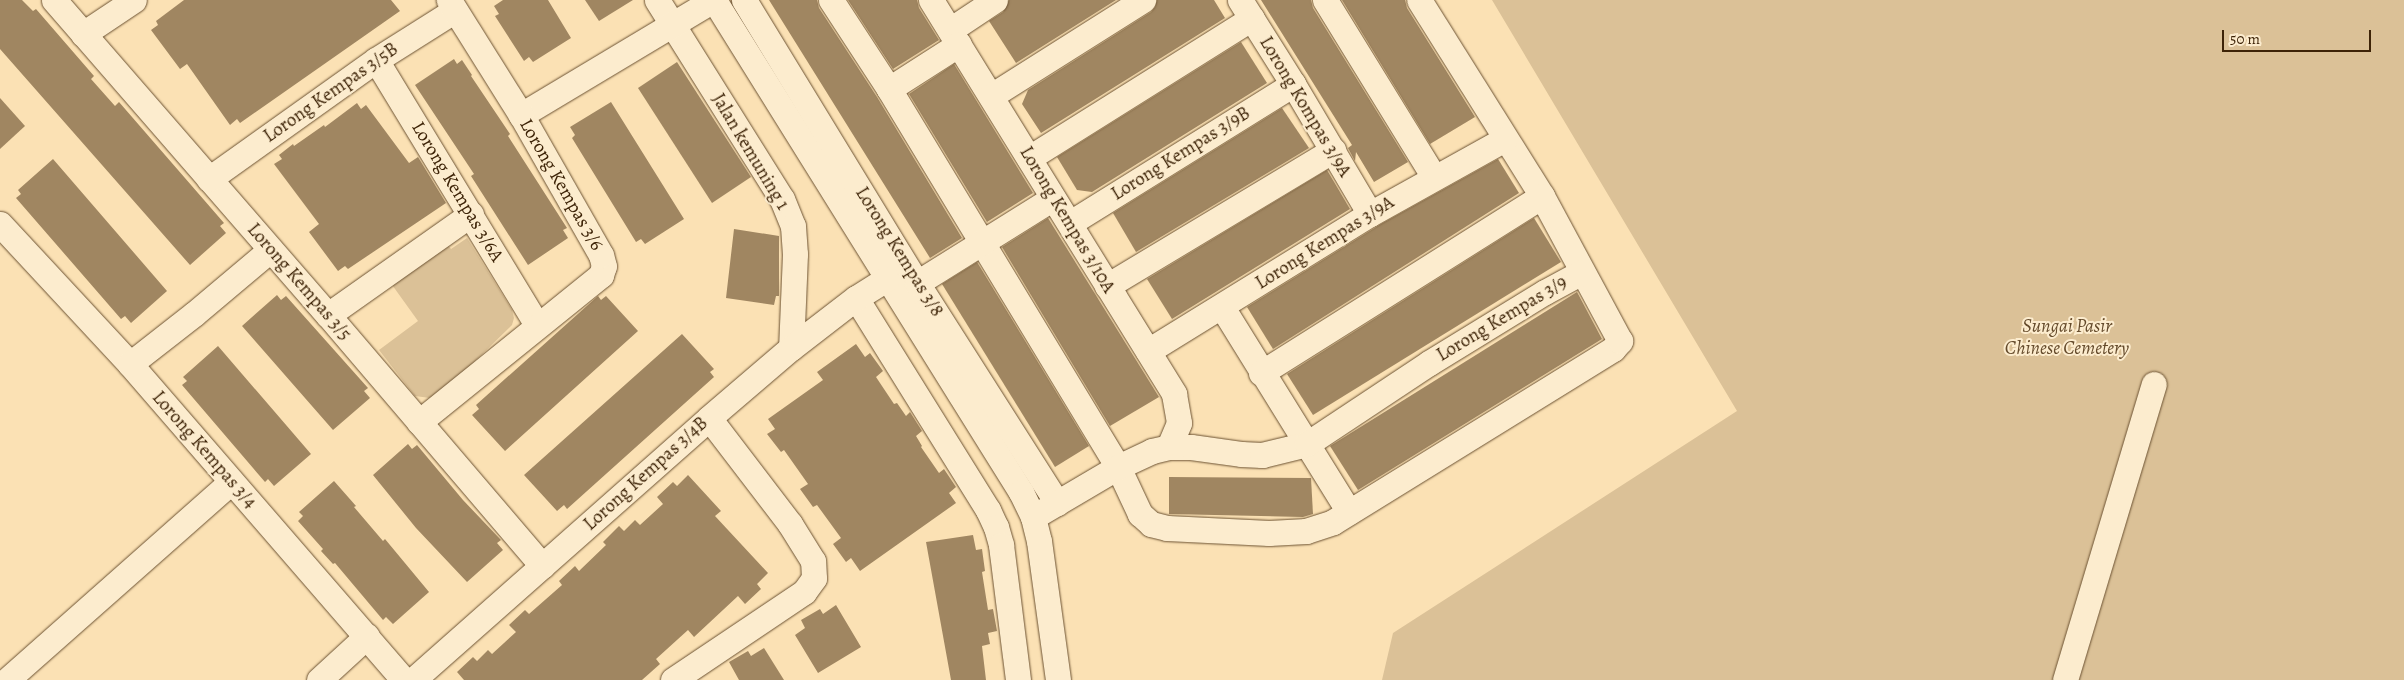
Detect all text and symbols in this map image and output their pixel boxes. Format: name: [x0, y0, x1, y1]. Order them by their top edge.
scale bar: [2224, 20, 2373, 52]
text: 50 m: [2230, 29, 2260, 49]
street label: Lorong Kompas 3/9A: [1254, 32, 1356, 182]
street label: Lorong Kempas 3/5B: [259, 38, 403, 148]
street label: Jalan kemuning 1: [706, 90, 794, 214]
street label: Lorong Kempas 3/9B: [1107, 102, 1255, 206]
street label: Lorong Kempas 3/6: [514, 115, 608, 255]
street label: Lorong Kempas 3/6A: [406, 118, 508, 266]
street label: Lorong Kempas 3/10A: [1014, 142, 1120, 298]
street label: Lorong Kempas 3/8: [850, 183, 948, 321]
street label: Lorong Kempas 3/9A: [1251, 191, 1399, 295]
street label: Lorong Kempas 3/5: [242, 219, 356, 345]
street label: Lorong Kempas 3/9: [1433, 271, 1571, 367]
park label: Sungai Pasir Chinese Cemetery: [2005, 316, 2129, 360]
street label: Lorong Kempas 3/4: [147, 387, 261, 513]
street label: Lorong Kempas 3/4B: [579, 412, 713, 536]

